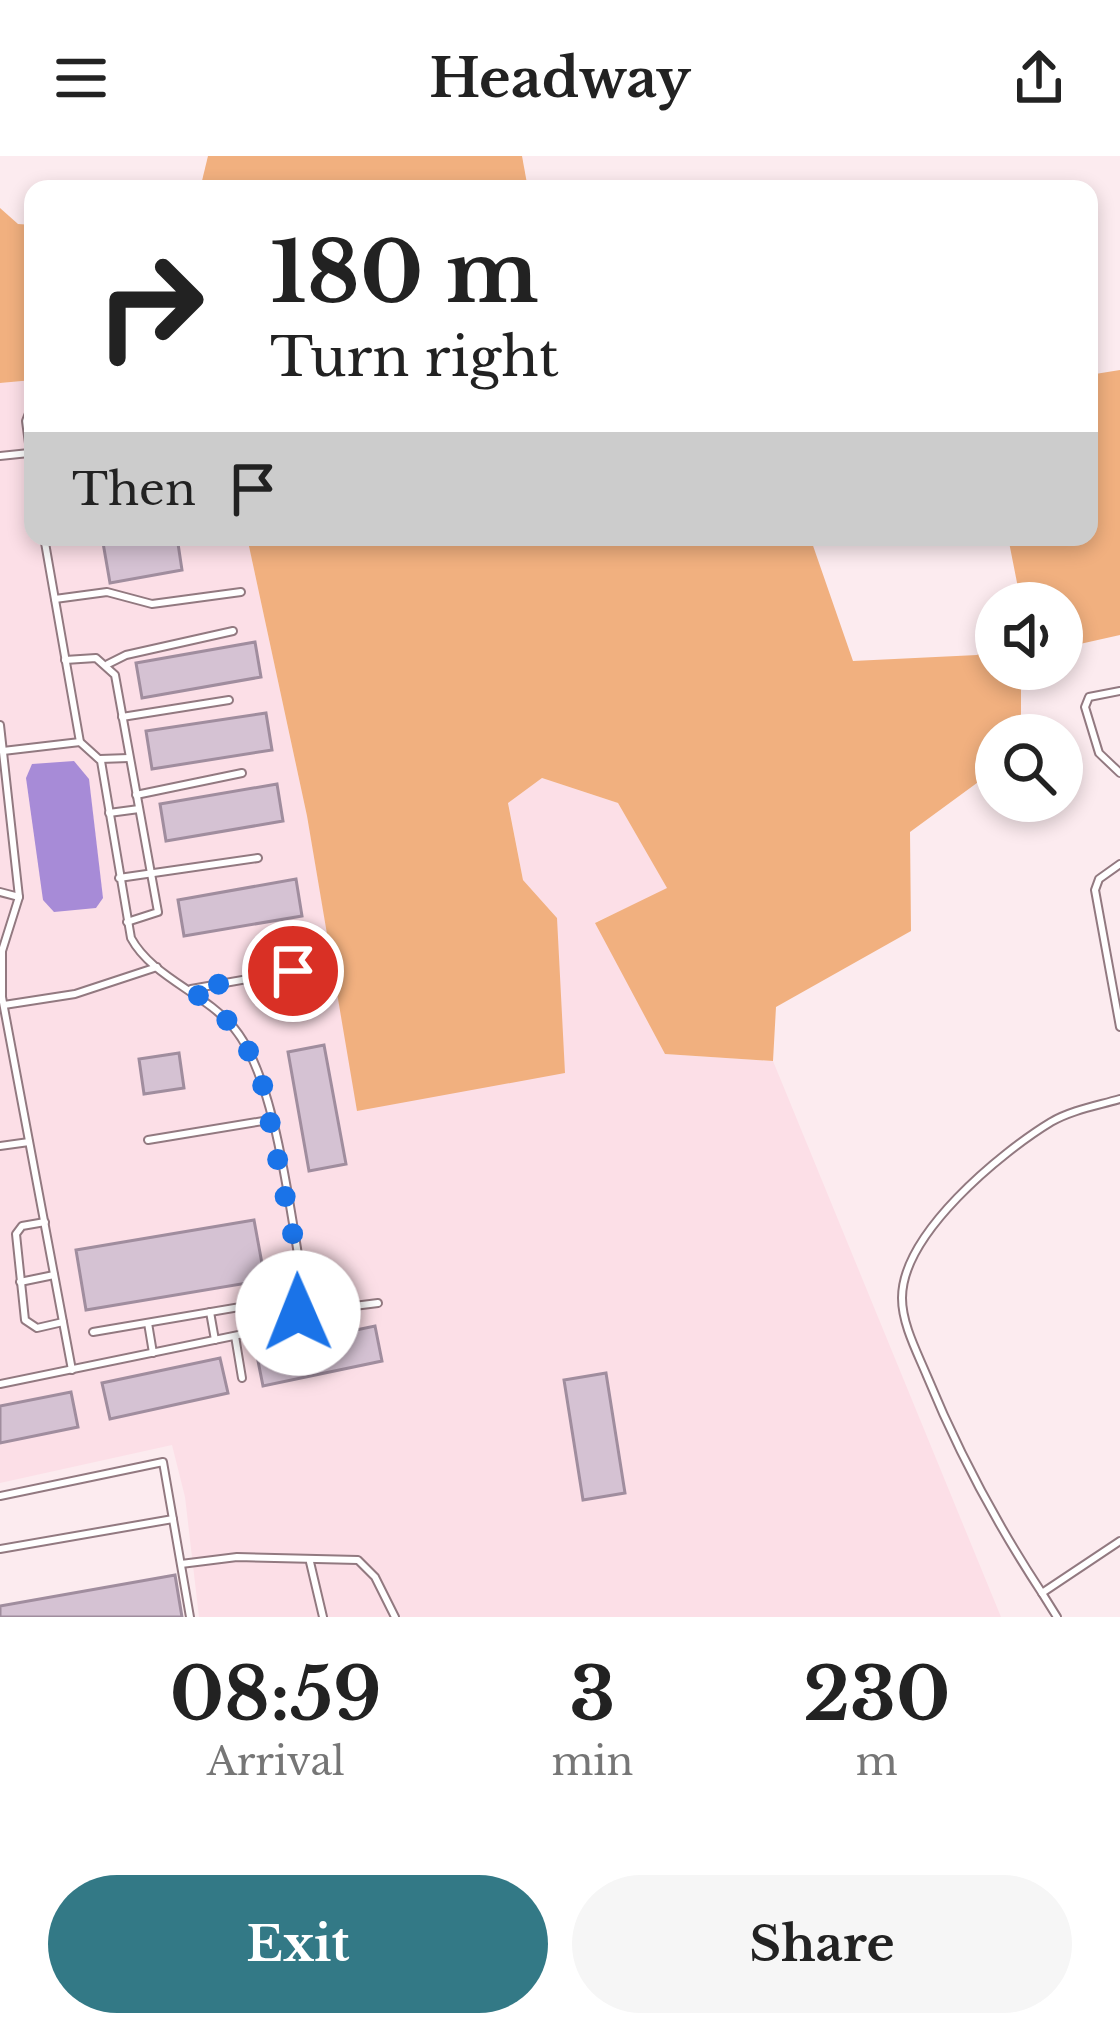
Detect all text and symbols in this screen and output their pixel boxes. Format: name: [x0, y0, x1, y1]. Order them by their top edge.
icon: menu: [48, 45, 114, 111]
text: Headway: [429, 45, 691, 112]
icon: share: [1006, 45, 1072, 111]
text: 180 m: [270, 221, 539, 325]
icon: right: [72, 228, 228, 384]
text: Turn right: [270, 324, 559, 391]
icon: arrive: [220, 456, 286, 522]
text: Then: [72, 461, 196, 517]
map controls: [975, 582, 1083, 822]
button: sound: [975, 582, 1083, 690]
button: search: [975, 714, 1083, 822]
pin: [242, 920, 344, 1022]
icon: arrive: [260, 938, 326, 1004]
position arrow: [235, 1250, 361, 1376]
text: 08:59: [170, 1650, 382, 1739]
text: 3: [569, 1650, 615, 1739]
text: 230: [803, 1650, 950, 1739]
text: Arrival: [207, 1737, 345, 1786]
text: min: [551, 1737, 633, 1786]
text: m: [856, 1737, 898, 1786]
button: Exit: [48, 1875, 548, 2013]
button: Share: [572, 1875, 1072, 2013]

